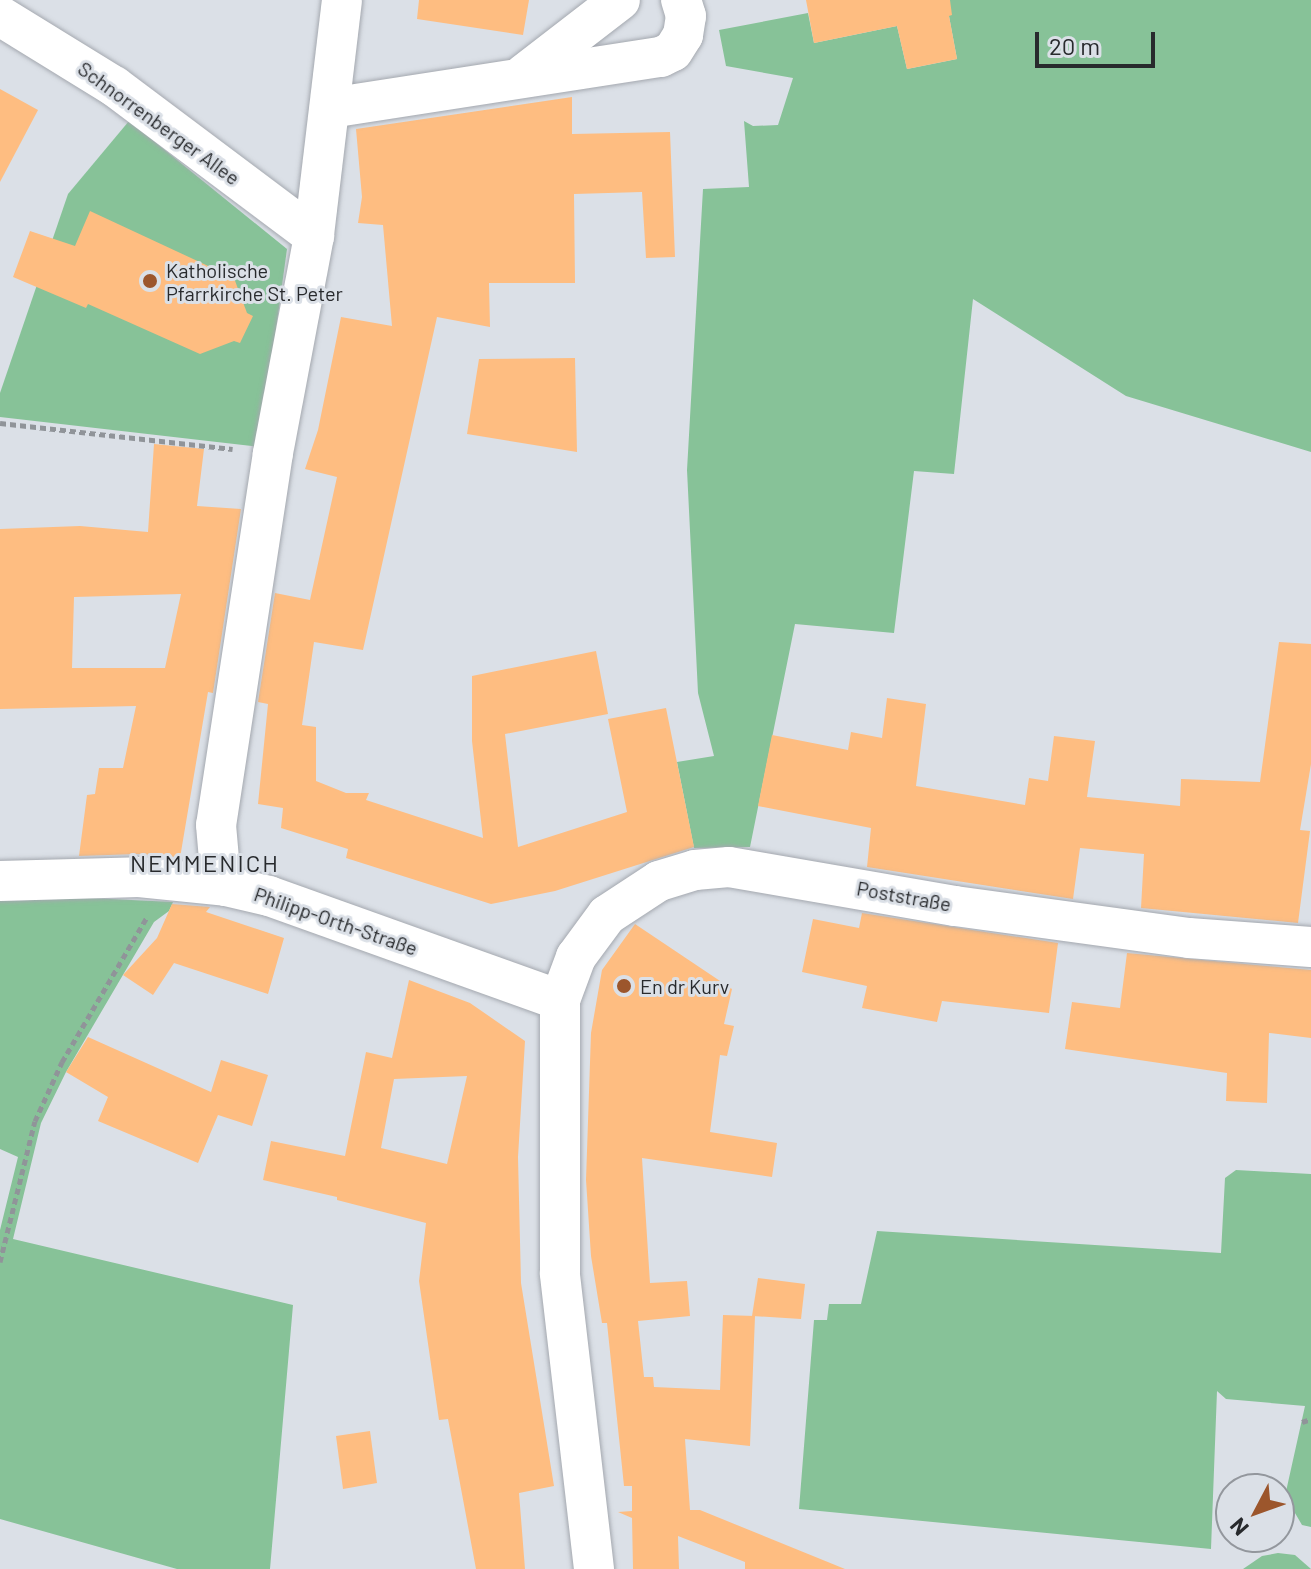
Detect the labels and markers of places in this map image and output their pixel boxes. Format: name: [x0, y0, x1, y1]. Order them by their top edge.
place label: Katholische Pfarrkirche St. Peter: [166, 258, 343, 305]
marker: Katholische Pfarrkirche St. Peter: [141, 272, 159, 290]
place label: En dr Kurv: [640, 974, 729, 998]
marker: En dr Kurv: [615, 977, 633, 995]

